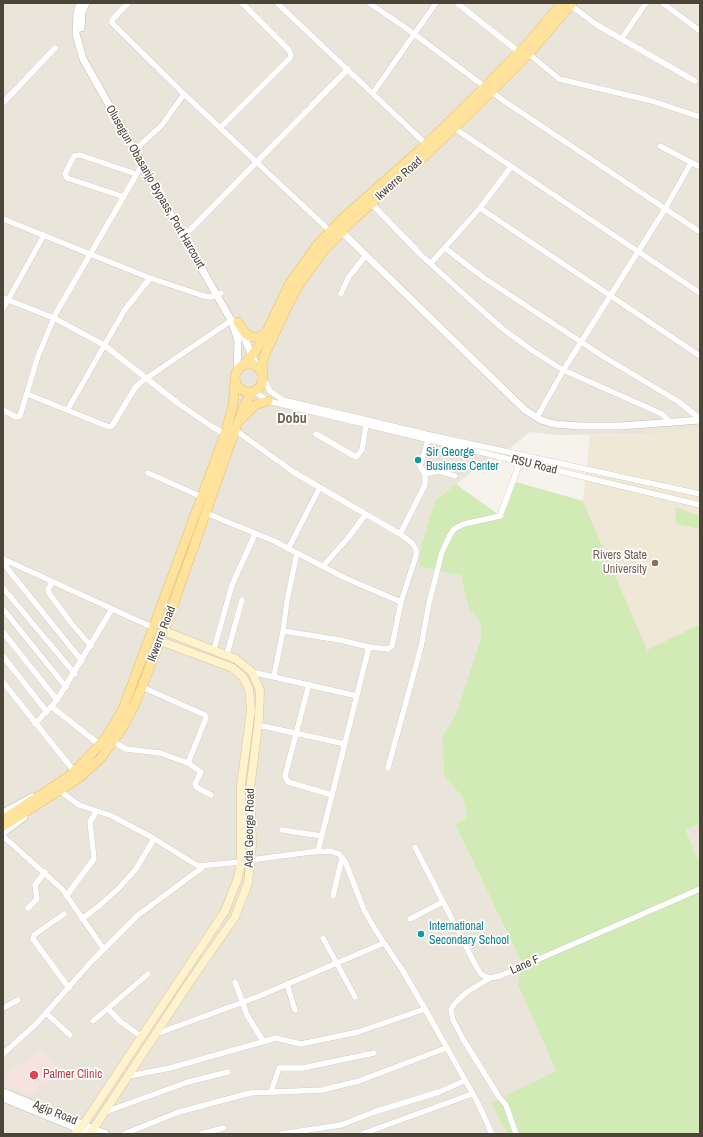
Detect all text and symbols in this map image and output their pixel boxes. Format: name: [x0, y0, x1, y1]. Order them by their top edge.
street label: Olusegun Obasanjo Bypass, Port Harcourt: [102, 103, 208, 271]
street label: Ikwerre Road: [372, 154, 426, 204]
district label: Dobu: [277, 411, 307, 427]
place label: Sir George Business Center: [426, 446, 499, 474]
street label: RSU Road: [509, 452, 559, 478]
marker: Sir George Business Center: [413, 455, 423, 465]
place label: Rivers State University: [593, 549, 647, 577]
marker: Rivers State University: [650, 558, 660, 568]
street label: Ikwerre Road: [145, 604, 179, 664]
street label: Ada George Road: [242, 788, 258, 868]
place label: International Secondary School: [429, 920, 509, 948]
marker: International Secondary School: [416, 929, 426, 939]
street label: Lane F: [508, 952, 542, 978]
place label: Palmer Clinic: [43, 1068, 102, 1082]
marker: Palmer Clinic: [28, 1069, 40, 1081]
street label: Agip Road: [31, 1098, 79, 1128]

